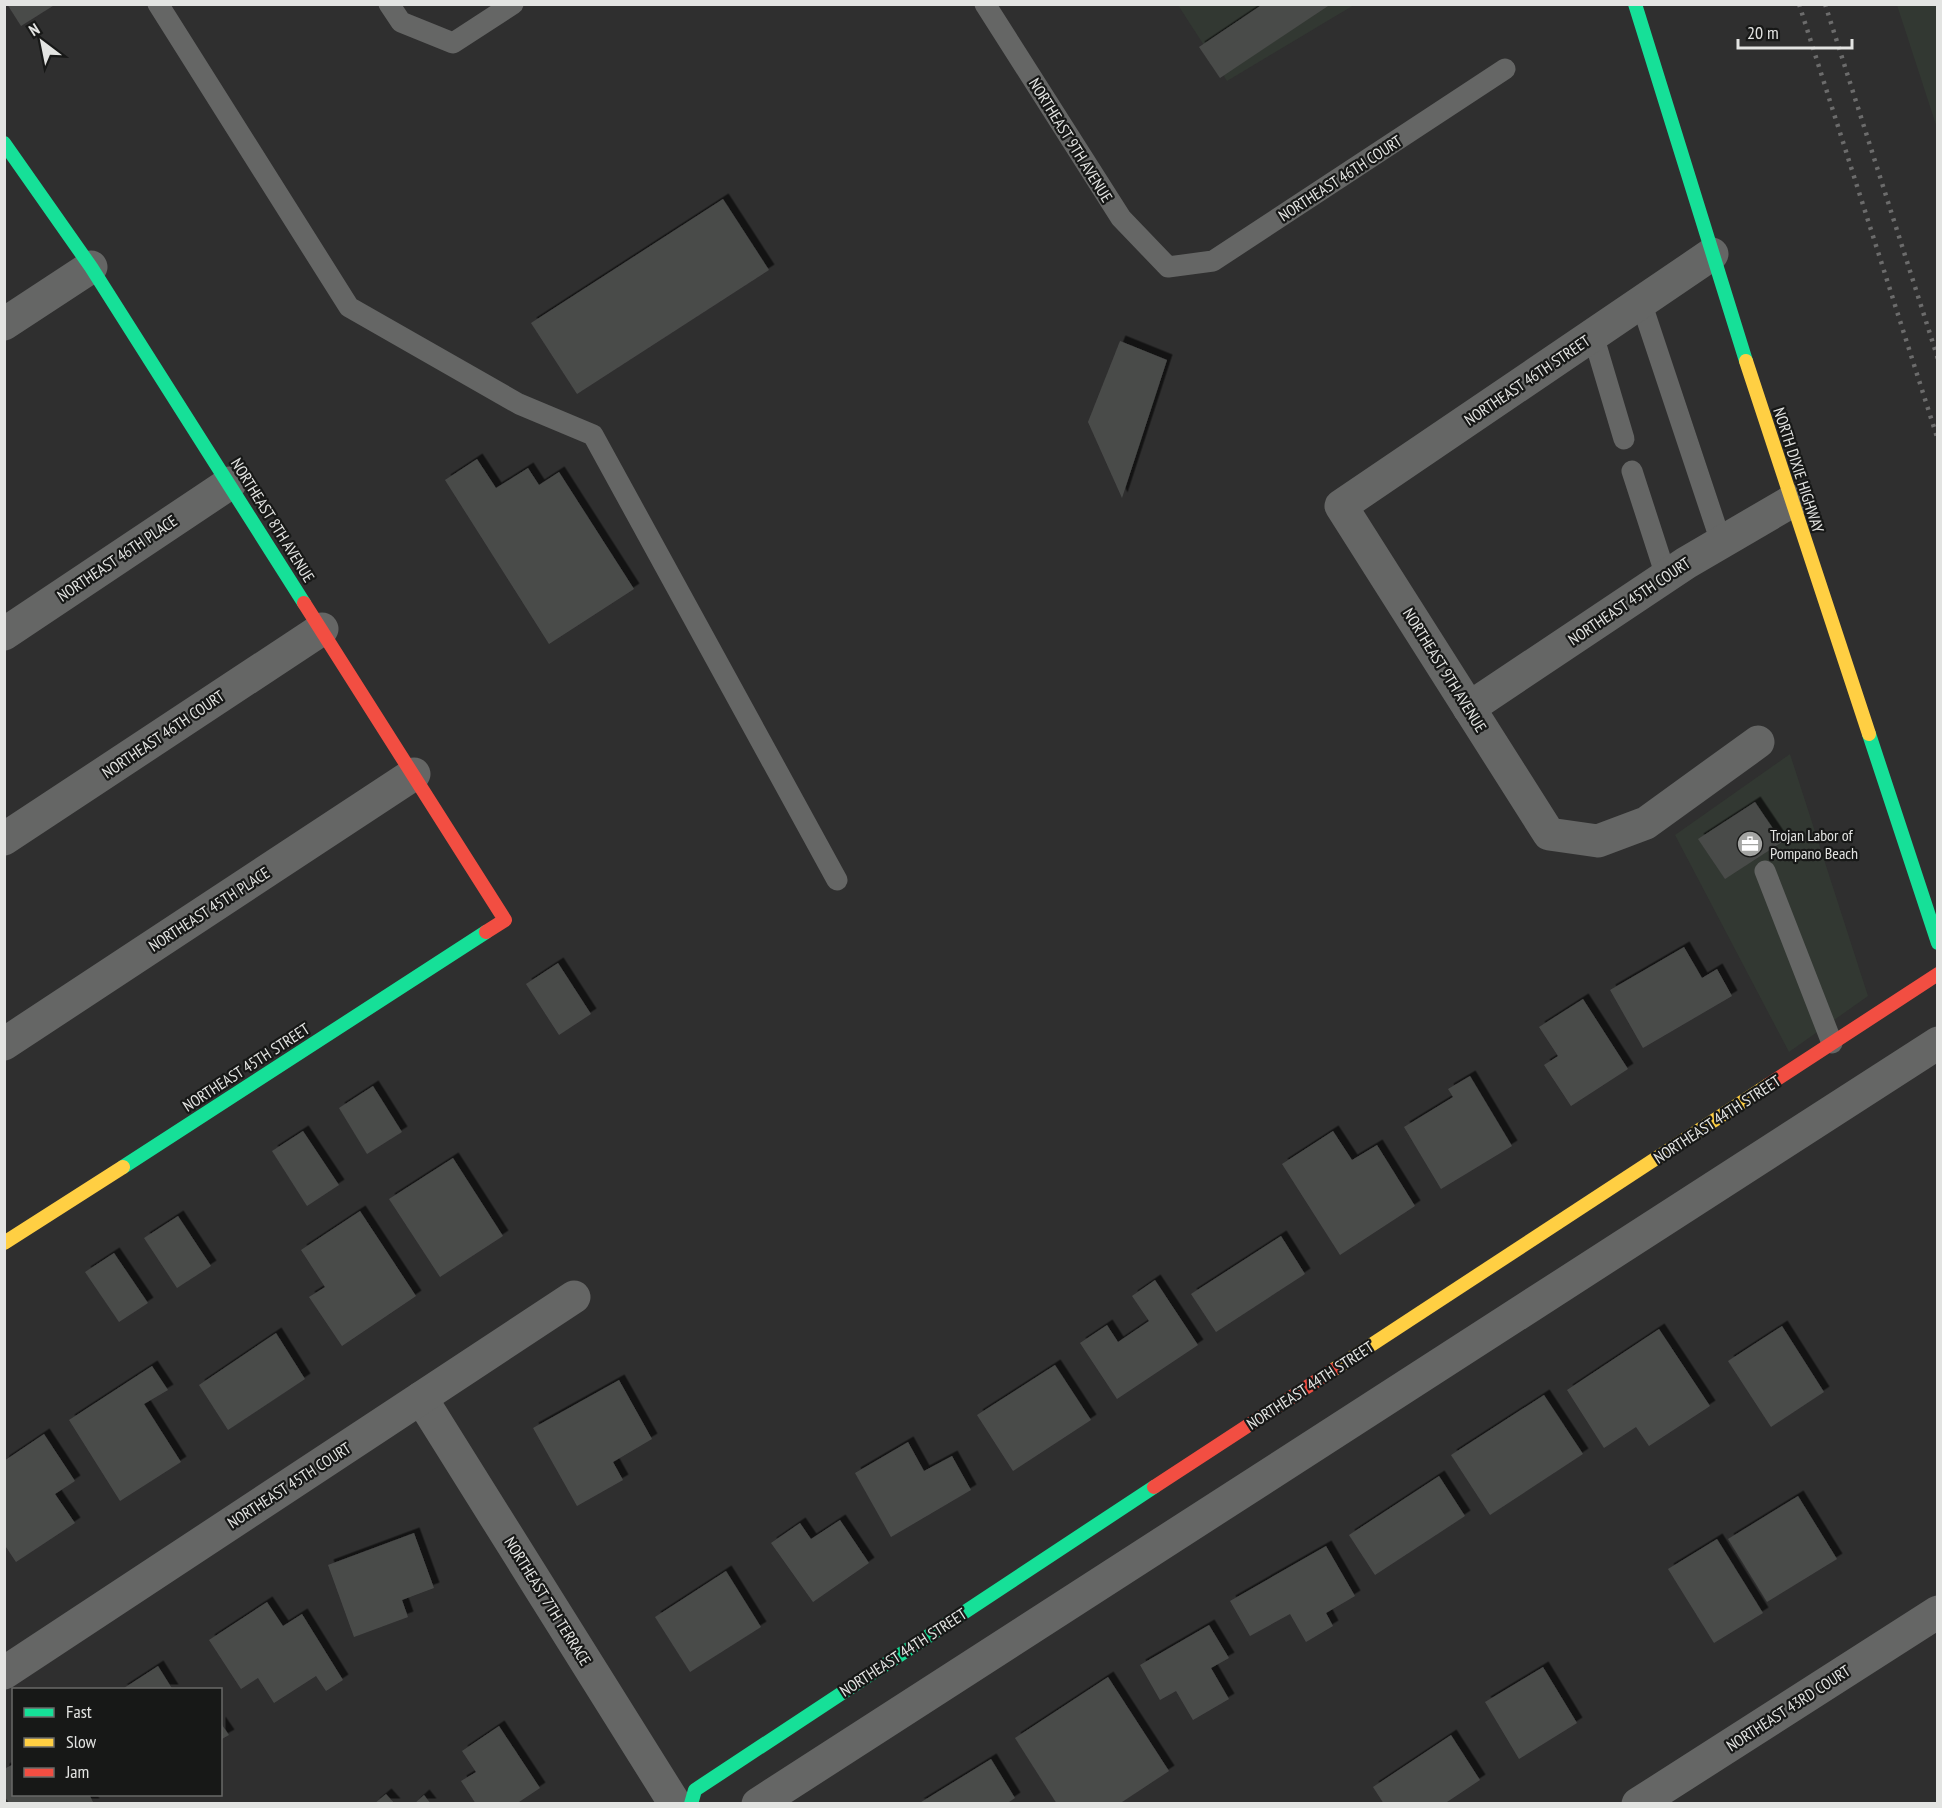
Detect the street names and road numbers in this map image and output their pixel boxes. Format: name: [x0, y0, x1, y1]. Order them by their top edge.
street label: NORTHEAST 9TH AVENUE: [1025, 74, 1117, 206]
street label: NORTHEAST 46TH COURT: [1275, 131, 1405, 225]
street label: NORTHEAST 46TH STREET: [1460, 330, 1594, 430]
street label: NORTH DIXIE HIGHWAY: [1769, 405, 1829, 536]
street label: NORTHEAST 8TH AVENUE: [227, 454, 319, 586]
street label: NORTHEAST 46TH PLACE: [53, 510, 181, 606]
street label: NORTHEAST 45TH COURT: [1564, 553, 1694, 649]
street label: NORTHEAST 9TH AVENUE: [1399, 604, 1491, 736]
street label: NORTHEAST 46TH COURT: [98, 686, 228, 782]
street label: NORTHEAST 45TH PLACE: [145, 862, 273, 956]
street label: NORTHEAST 45TH STREET: [179, 1018, 313, 1116]
street label: NORTHEAST 44TH STREET: [1650, 1070, 1784, 1168]
street label: NORTHEAST 44TH STREET: [1243, 1336, 1377, 1434]
street label: NORTHEAST 45TH COURT: [224, 1438, 354, 1532]
street label: NORTHEAST 7TH TERRACE: [500, 1533, 596, 1669]
street label: NORTHEAST 44TH STREET: [836, 1603, 970, 1701]
street label: NORTHEAST 43RD COURT: [1722, 1661, 1854, 1755]

